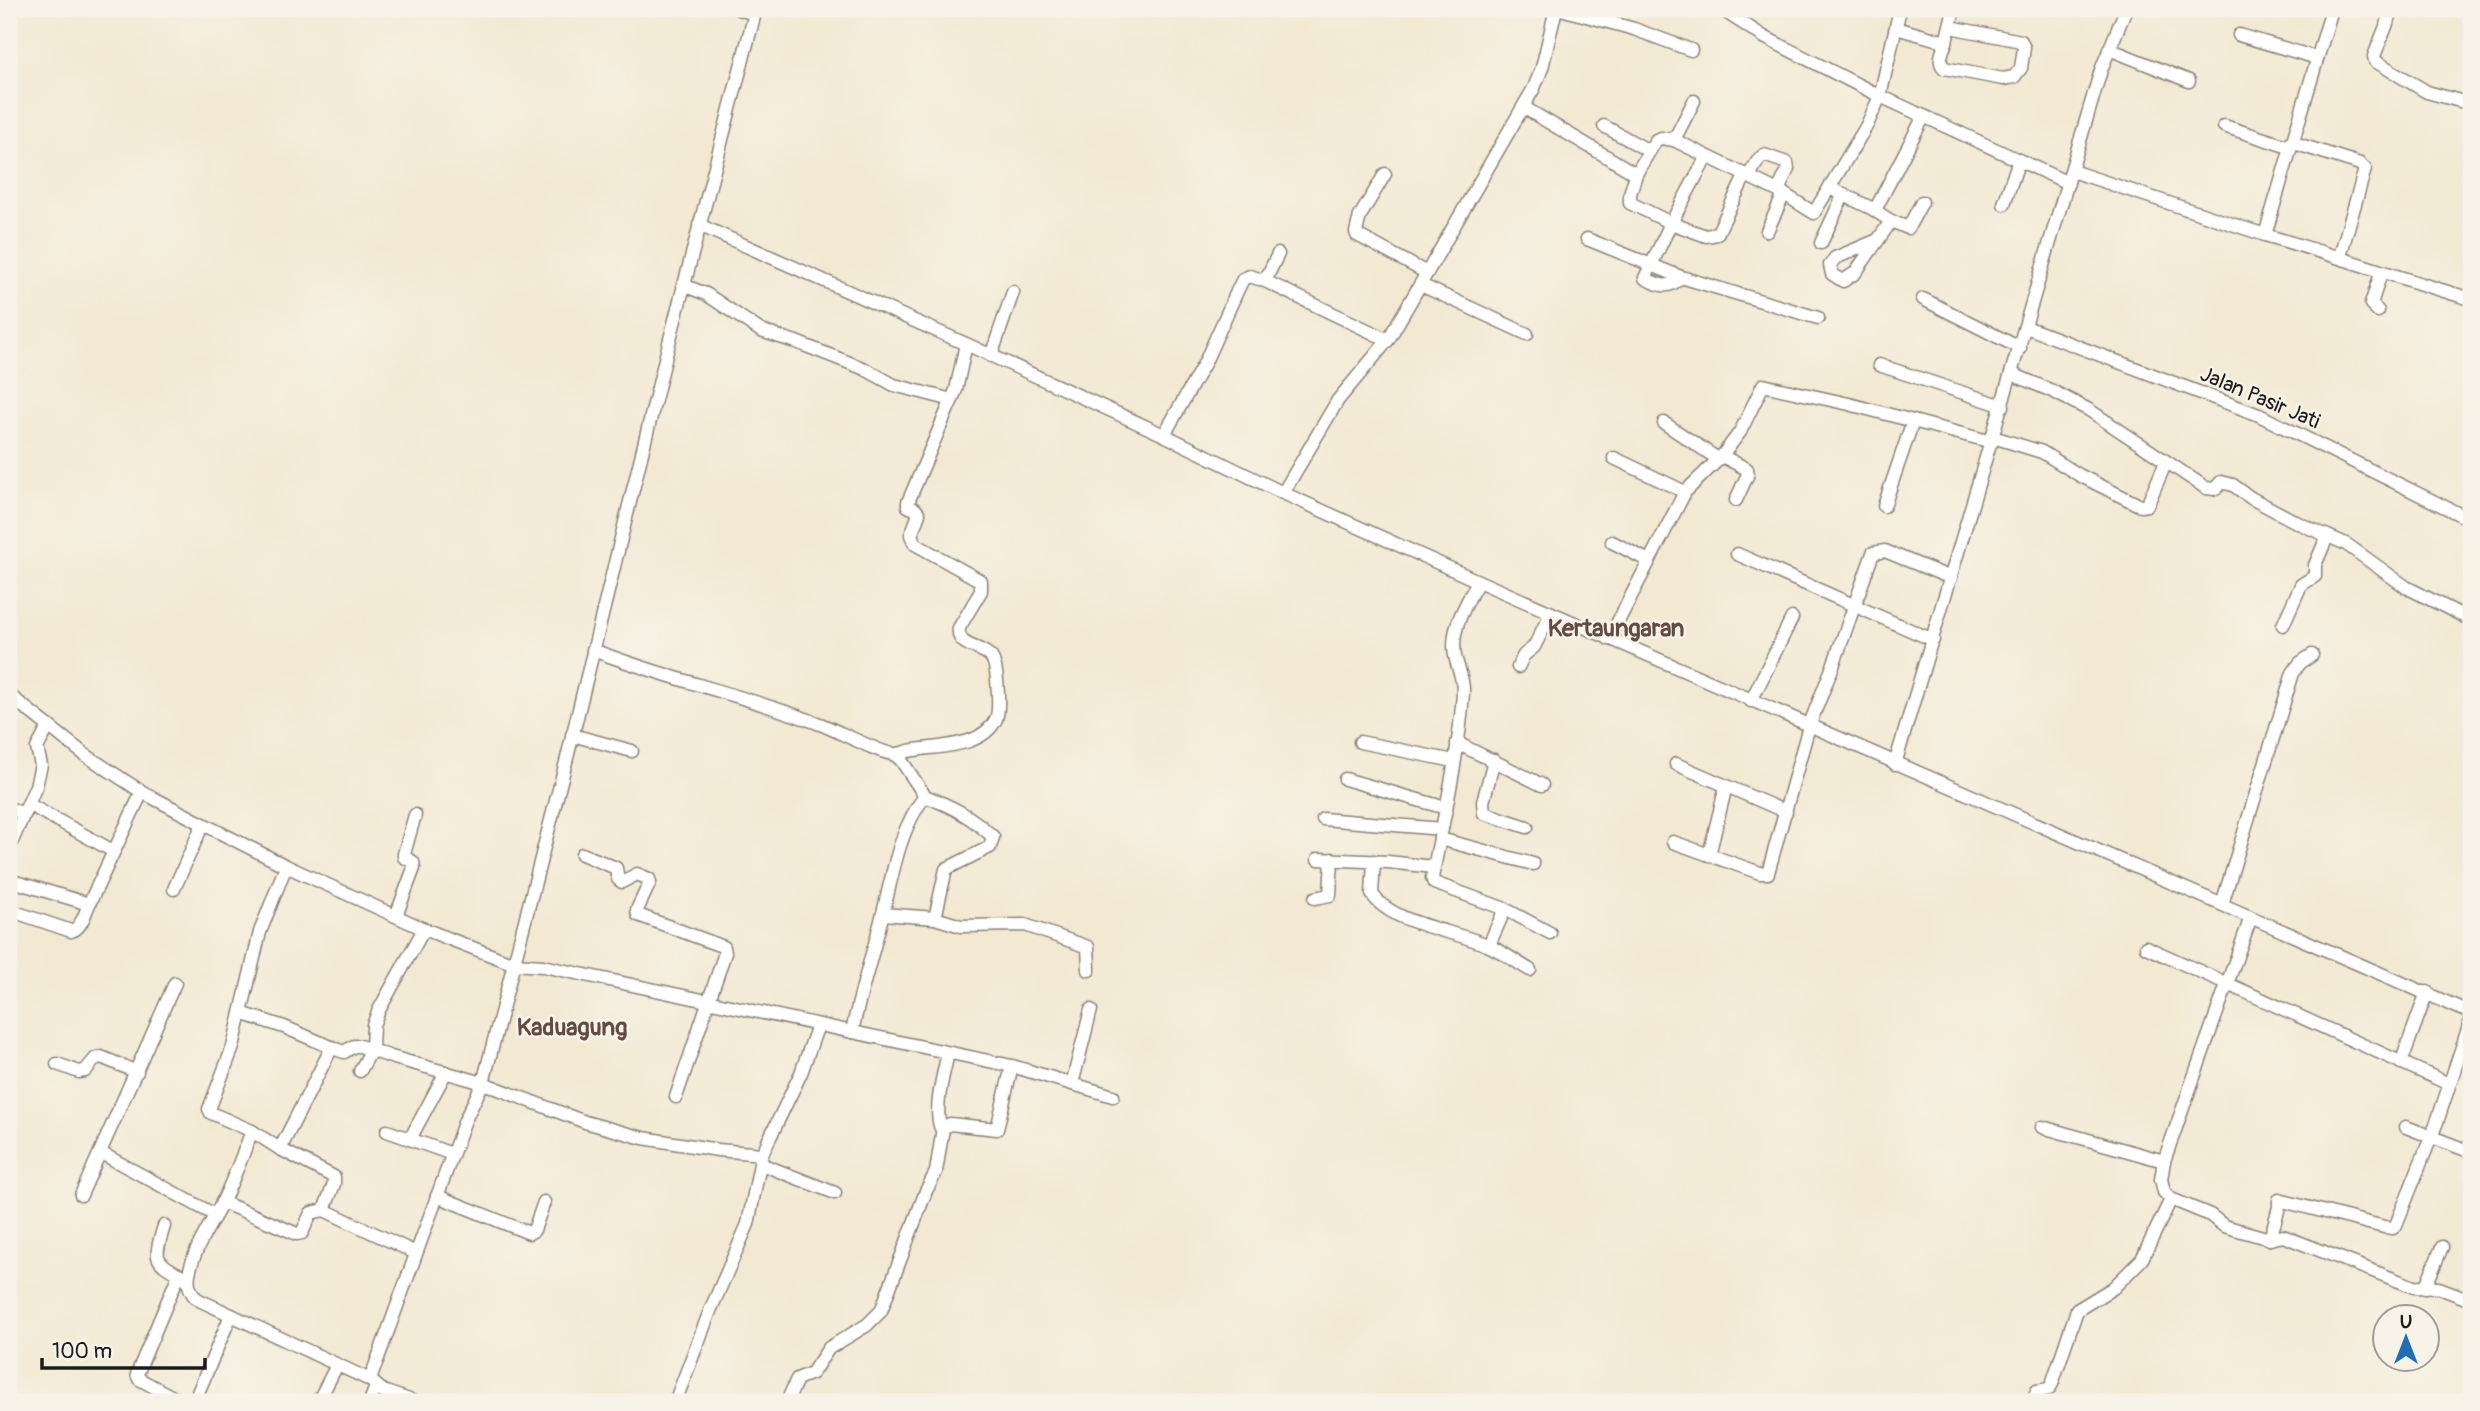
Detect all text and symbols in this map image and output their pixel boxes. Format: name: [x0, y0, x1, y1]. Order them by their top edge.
street label: Jalan Pasir Jati: [2196, 361, 2324, 435]
district label: Kertaungaran: [1548, 614, 1684, 643]
district label: Kaduagung: [517, 1013, 627, 1042]
north arrow: [2372, 1302, 2442, 1372]
text: U: [2400, 1310, 2412, 1334]
scale bar: [42, 1327, 205, 1371]
text: 100 m: [52, 1338, 112, 1365]

